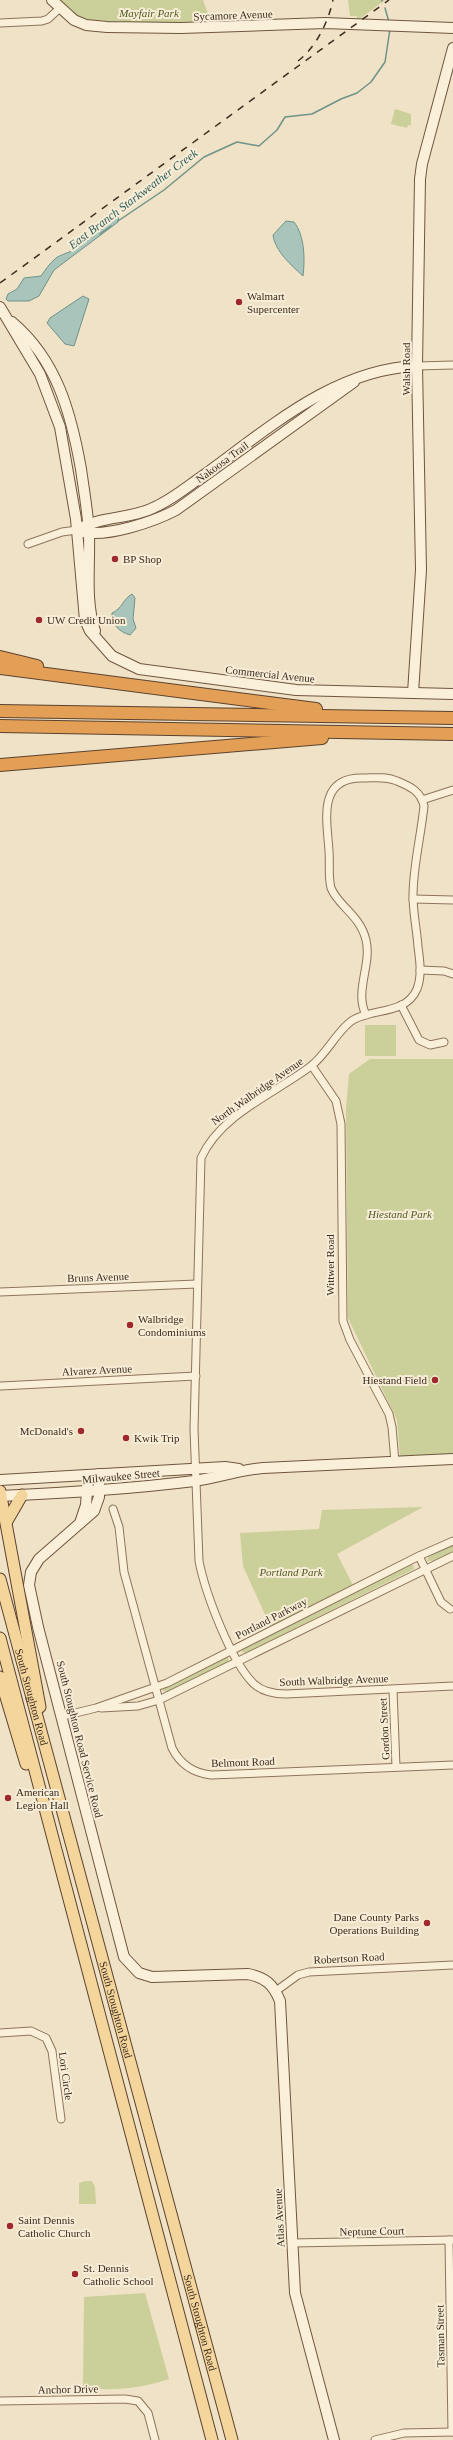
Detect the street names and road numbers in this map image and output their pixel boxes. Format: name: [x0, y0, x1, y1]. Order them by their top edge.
street label: Sycamore Avenue: [193, 8, 273, 22]
street label: Walsh Road: [400, 342, 412, 396]
street label: Nakoosa Trail: [193, 439, 251, 485]
street label: Commercial Avenue: [225, 663, 315, 685]
street label: North Walbridge Avenue: [209, 1055, 305, 1127]
street label: Wittwer Road: [324, 1234, 336, 1296]
street label: Bruns Avenue: [67, 1270, 129, 1284]
street label: Alvarez Avenue: [62, 1362, 133, 1378]
street label: Milwaukee Street: [82, 1467, 160, 1485]
street label: Portland Parkway: [233, 1595, 309, 1641]
street label: South Stoughton Road: [13, 1647, 51, 1747]
street label: South Stoughton Road Service Road: [55, 1659, 105, 1819]
street label: South Walbridge Avenue: [279, 1672, 389, 1688]
street label: Gordon Street: [376, 1698, 392, 1760]
street label: Belmont Road: [211, 1755, 276, 1769]
street label: Robertson Road: [313, 1950, 385, 1966]
street label: South Stoughton Road: [97, 1960, 135, 2060]
street label: Lori Circle: [57, 2051, 75, 2101]
street label: Atlas Avenue: [271, 2188, 287, 2248]
street label: Neptune Court: [339, 2224, 405, 2238]
street label: South Stoughton Road: [182, 2273, 219, 2373]
street label: Tasman Street: [433, 2305, 447, 2367]
street label: Anchor Drive: [38, 2382, 99, 2396]

